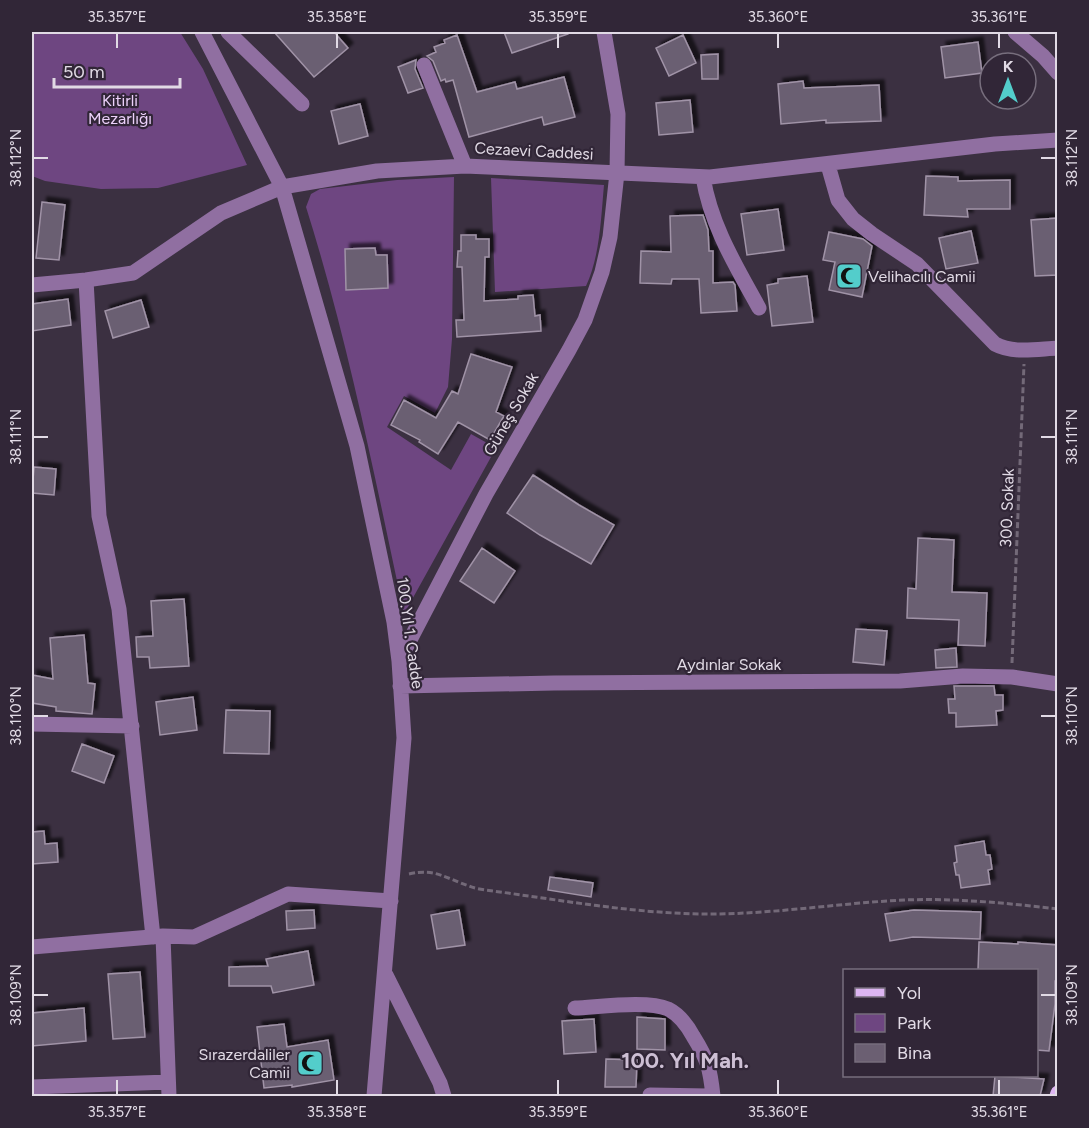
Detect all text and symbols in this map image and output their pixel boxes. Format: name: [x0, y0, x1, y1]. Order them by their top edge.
text: 35.357°E: [87, 8, 147, 26]
text: 35.358°E: [307, 8, 367, 26]
text: 35.359°E: [528, 8, 588, 26]
text: 35.360°E: [748, 8, 808, 26]
text: 35.361°E: [970, 8, 1028, 26]
scale bar: [54, 51, 180, 89]
north arrow: [978, 51, 1038, 111]
text: K: [1003, 57, 1014, 76]
text: 50 m: [63, 61, 105, 83]
park label: Kitirli Mezarlığı: [88, 91, 152, 128]
text: 38.112°N: [7, 129, 25, 187]
text: 38.112°N: [1063, 129, 1081, 187]
street label: Cezaevi Caddesi: [474, 138, 594, 164]
mosque icon: Velihacılı Camii: [834, 261, 864, 291]
place label: Velihacılı Camii: [868, 267, 976, 286]
street label: Güneş Sokak: [480, 369, 543, 459]
text: 38.111°N: [7, 409, 25, 465]
text: 38.111°N: [1063, 409, 1081, 465]
street label: 300. Sokak: [996, 468, 1018, 548]
street label: 100.Yıl 1. Cadde: [393, 576, 427, 690]
street label: Aydınlar Sokak: [677, 655, 782, 674]
text: 38.110°N: [7, 686, 25, 746]
text: 38.110°N: [1063, 686, 1081, 746]
text: 38.109°N: [7, 964, 25, 1026]
text: 38.109°N: [1063, 964, 1081, 1026]
legend: [843, 969, 1038, 1077]
text: Yol: [897, 982, 921, 1004]
text: Park: [897, 1012, 932, 1034]
text: Bina: [897, 1042, 931, 1064]
place label: Sırazerdaliler Camii: [198, 1045, 291, 1082]
district label: 100. Yıl Mah.: [621, 1047, 749, 1074]
mosque icon: Sırazerdaliler Camii: [295, 1048, 325, 1078]
text: 35.357°E: [87, 1103, 147, 1121]
text: 35.358°E: [307, 1103, 367, 1121]
text: 35.359°E: [528, 1103, 588, 1121]
text: 35.360°E: [748, 1103, 808, 1121]
text: 35.361°E: [970, 1103, 1028, 1121]

